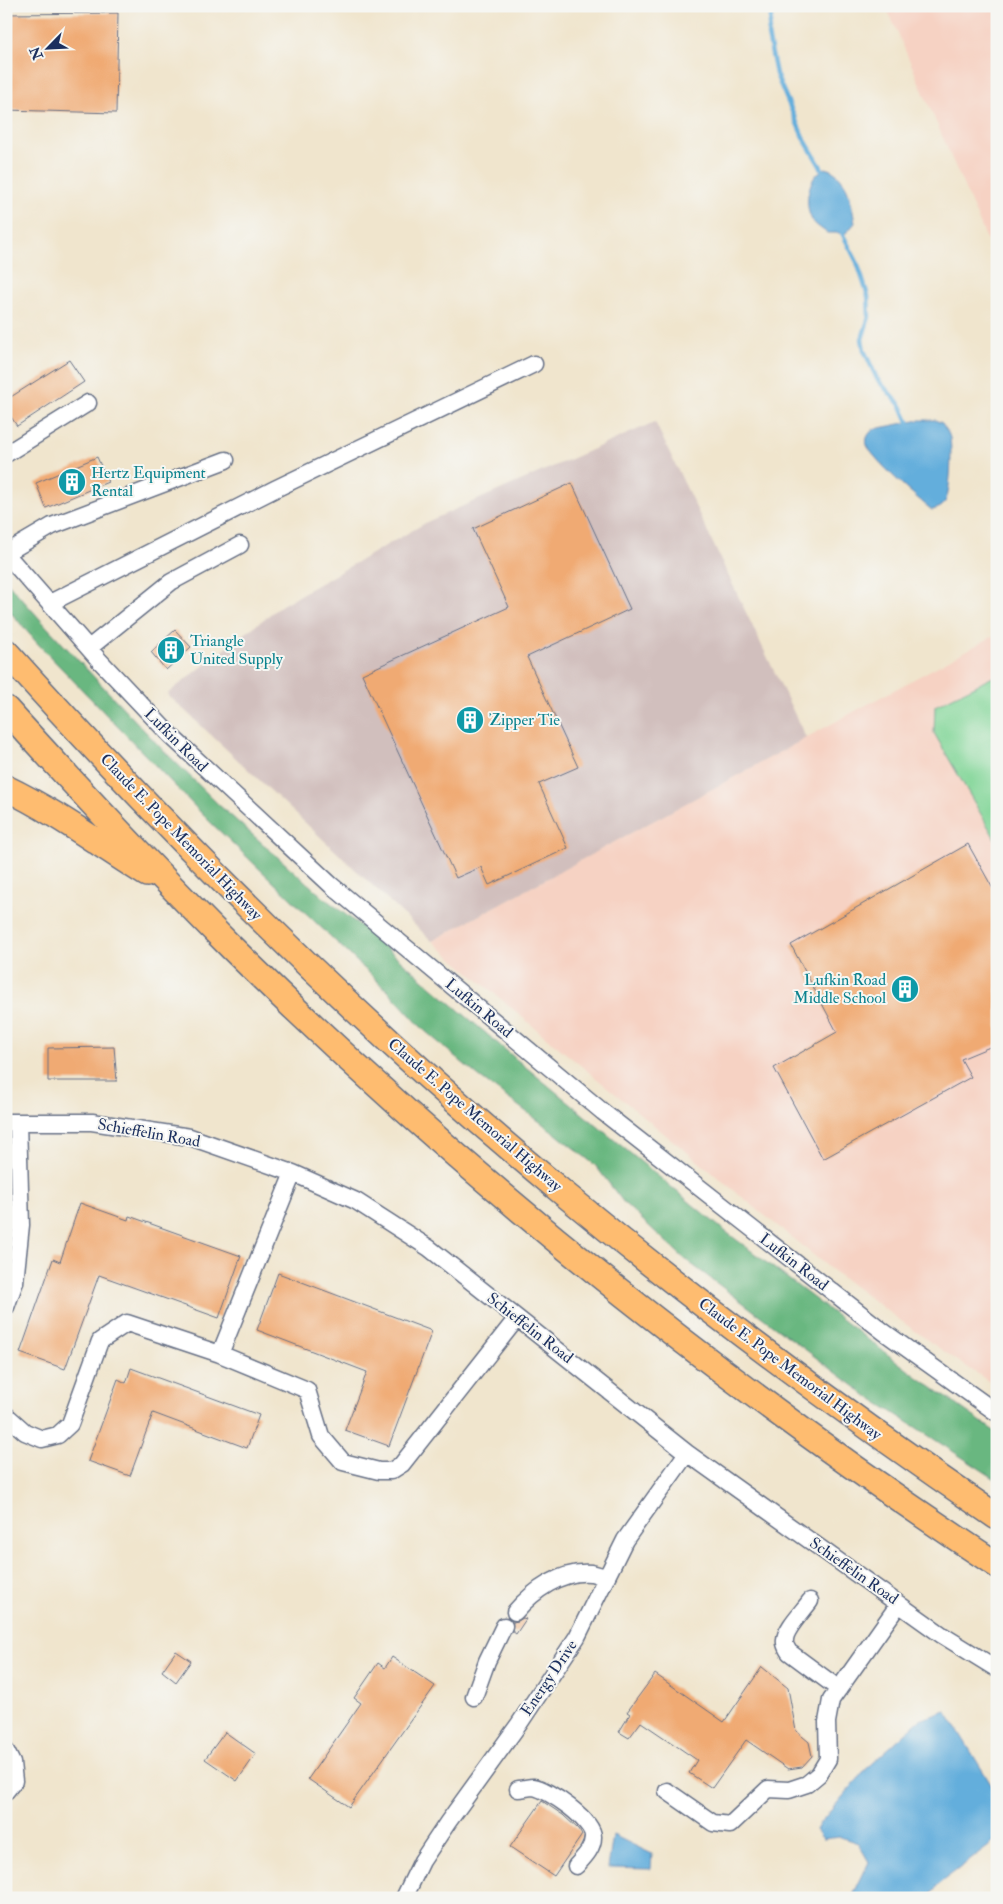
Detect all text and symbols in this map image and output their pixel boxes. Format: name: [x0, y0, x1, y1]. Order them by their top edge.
north arrow: [22, 22, 72, 72]
text: N: [26, 43, 47, 63]
place label: Hertz Equipment Rental: [91, 463, 206, 501]
building icon: Hertz Equipment Rental: [57, 467, 87, 497]
place label: Triangle United Supply: [190, 631, 284, 670]
building icon: Triangle United Supply: [156, 635, 186, 665]
street label: Lufkin Road: [140, 704, 212, 776]
building icon: Zipper Tie: [455, 705, 485, 735]
place label: Zipper Tie: [489, 710, 560, 731]
street label: Claude E. Pope Memorial Highway: [95, 749, 267, 926]
place label: Lufkin Road Middle School: [793, 970, 886, 1008]
street label: Lufkin Road: [441, 974, 517, 1042]
building icon: Lufkin Road Middle School: [890, 974, 920, 1004]
street label: Claude E. Pope Memorial Highway: [383, 1034, 567, 1198]
street label: Schieffelin Road: [96, 1114, 202, 1152]
street label: Lufkin Road: [756, 1229, 833, 1295]
street label: Schieffelin Road: [483, 1288, 577, 1368]
street label: Claude E. Pope Memorial Highway: [694, 1294, 886, 1446]
street label: Schieffelin Road: [806, 1533, 902, 1609]
street label: Energy Drive: [516, 1636, 582, 1720]

